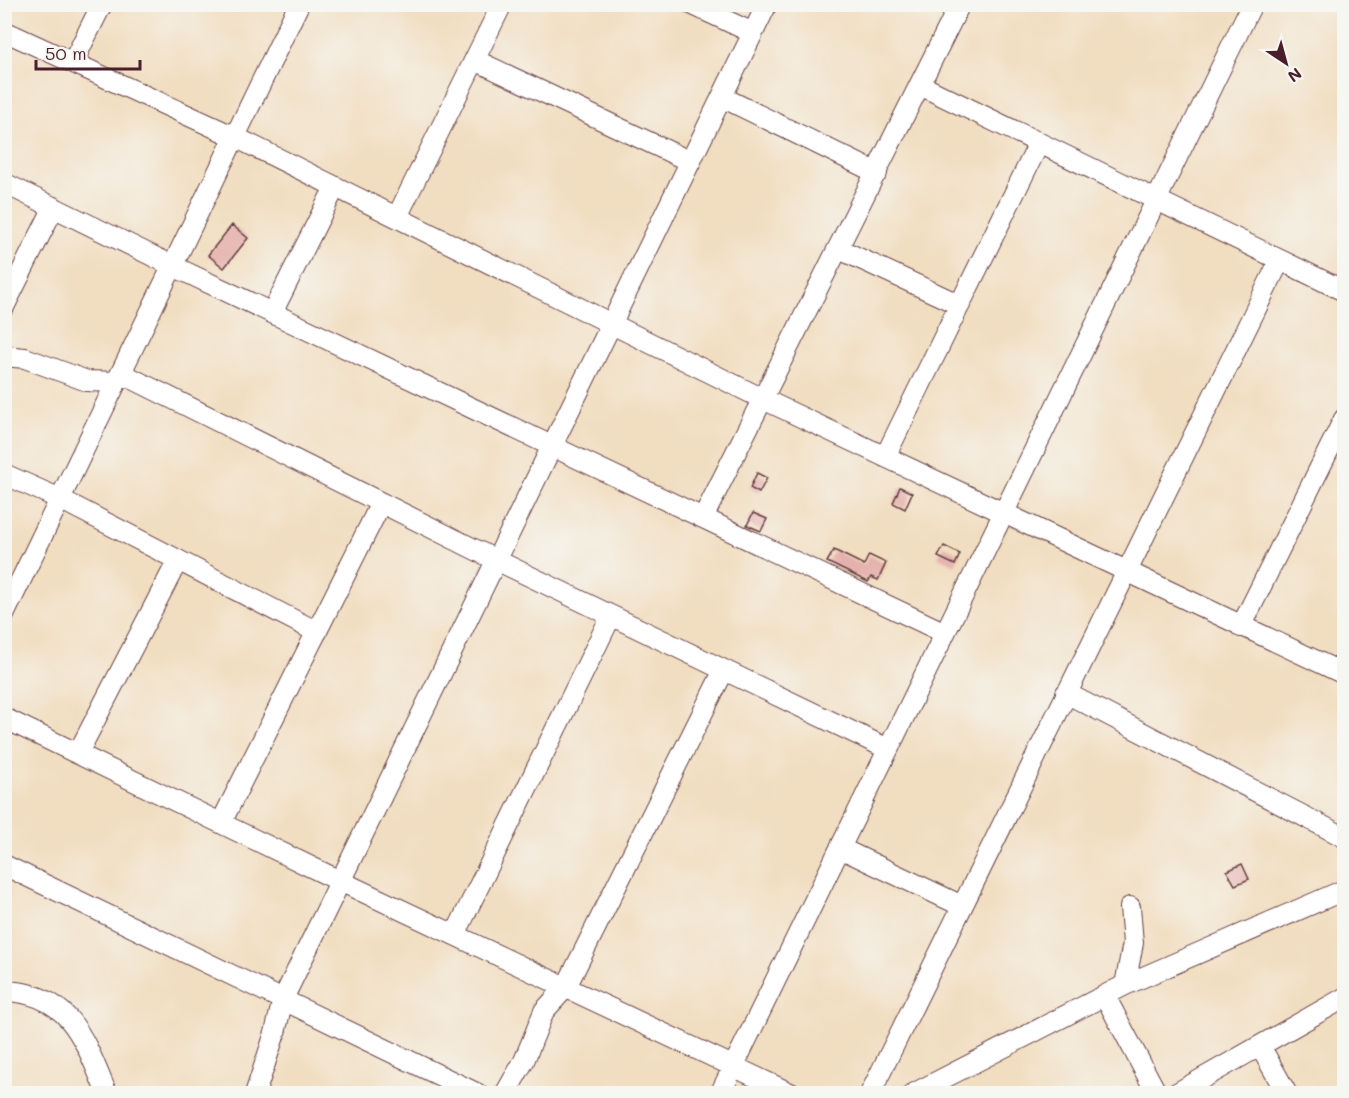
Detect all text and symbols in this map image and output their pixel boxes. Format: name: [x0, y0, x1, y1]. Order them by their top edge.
scale bar: [36, 33, 140, 71]
north arrow: [1256, 33, 1316, 93]
text: 50 m: [45, 41, 87, 65]
text: N: [1284, 63, 1306, 88]

